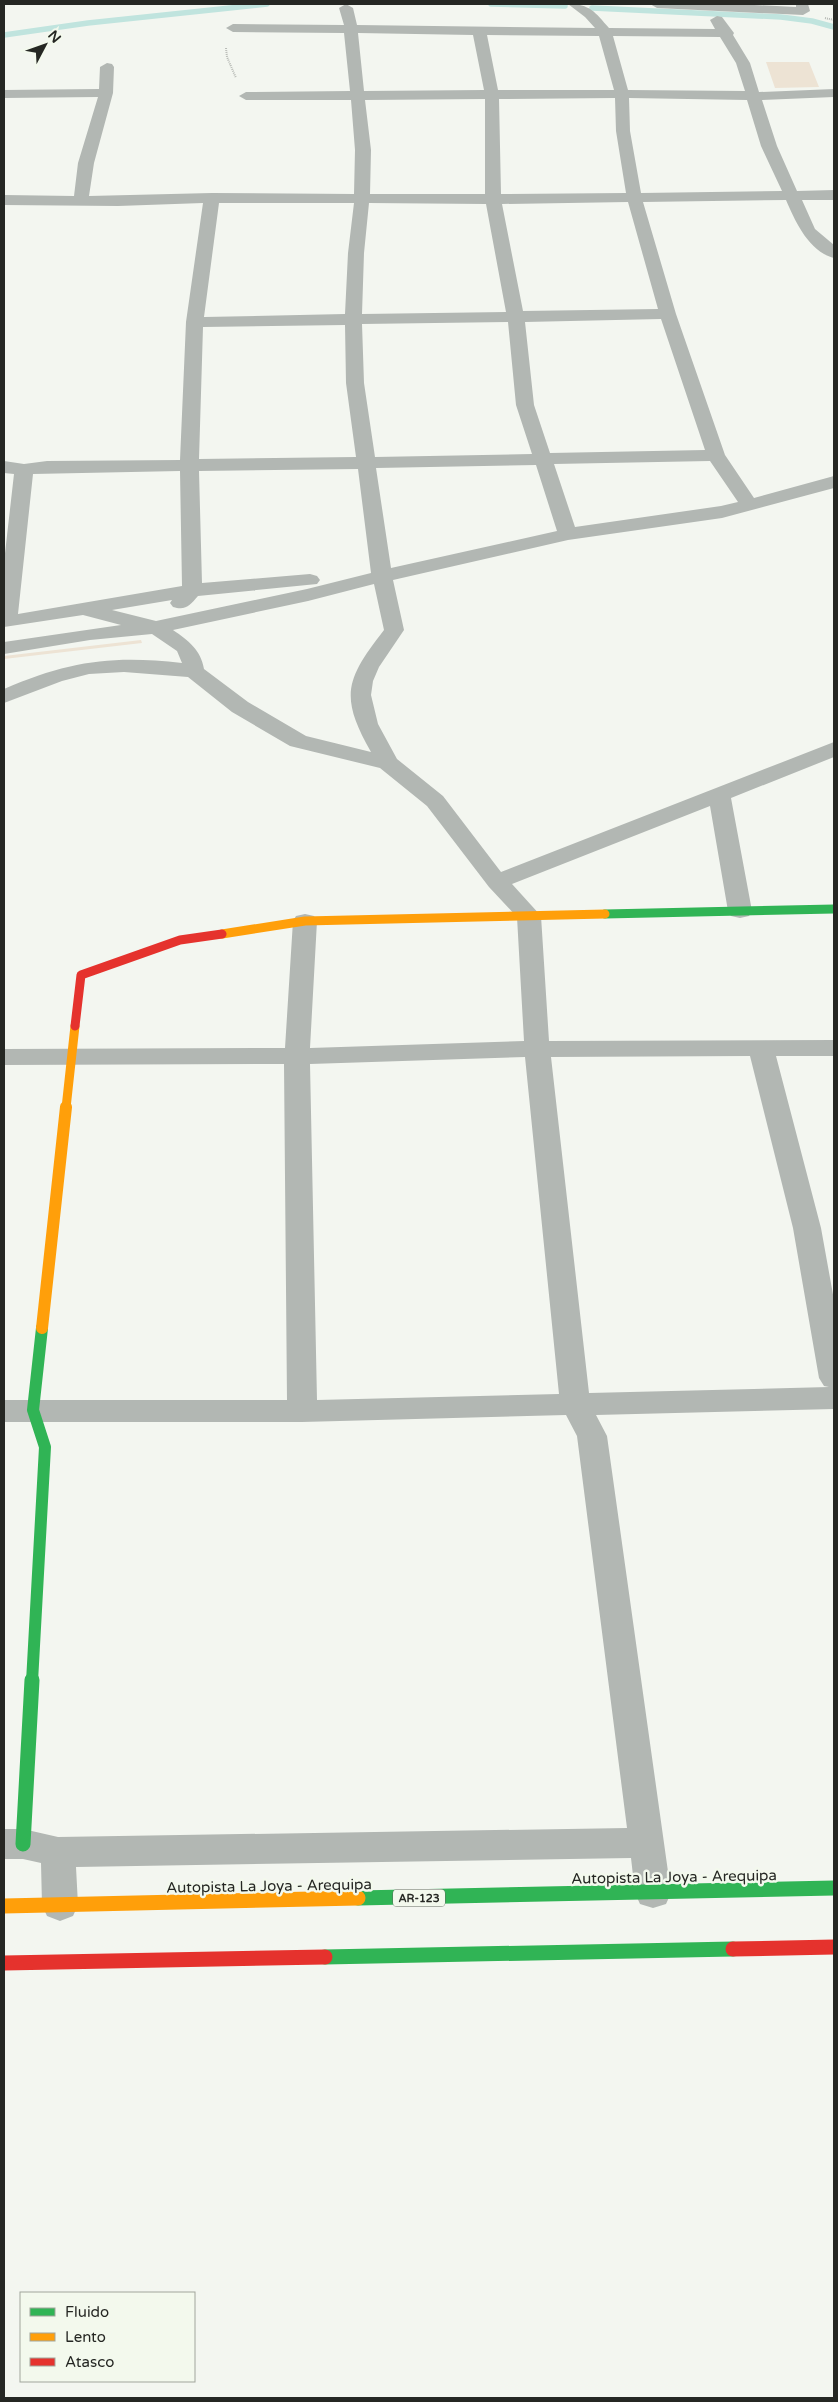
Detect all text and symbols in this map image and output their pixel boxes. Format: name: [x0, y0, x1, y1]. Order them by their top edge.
north arrow: [20, 20, 70, 70]
text: N: [44, 27, 65, 47]
street label: Autopista La Joya - Arequipa: [571, 1866, 777, 1888]
street label: Autopista La Joya - Arequipa: [166, 1875, 372, 1897]
road number: AR-123: [393, 1890, 445, 1906]
legend: [20, 2292, 195, 2382]
text: Fluido: [65, 2303, 109, 2321]
text: Lento: [65, 2328, 106, 2346]
text: Atasco: [65, 2353, 114, 2371]

